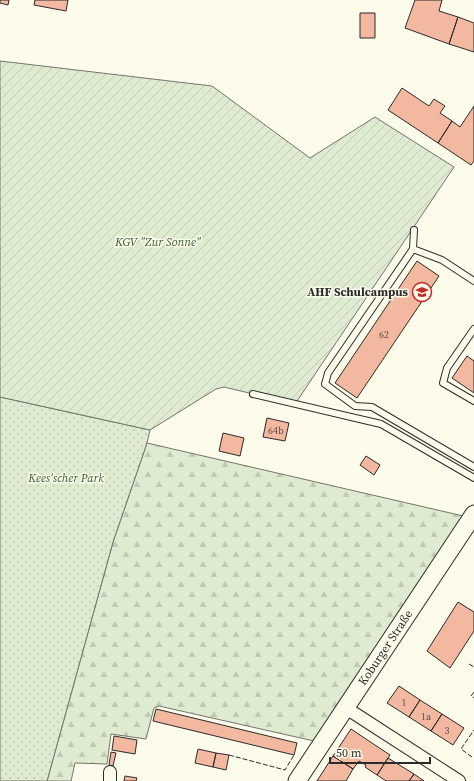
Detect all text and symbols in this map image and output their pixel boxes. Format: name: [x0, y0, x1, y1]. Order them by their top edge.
park label: KGV "Zur Sonne": [114, 234, 201, 250]
school or university icon: AHF Schulcampus: [411, 281, 433, 303]
place label: AHF Schulcampus: [307, 284, 409, 300]
house number: 62: [379, 328, 389, 341]
house number: 64b: [268, 424, 284, 437]
park label: Kees'scher Park: [27, 470, 104, 486]
street label: Koburger Straße: [355, 607, 416, 688]
house number: 1: [402, 696, 407, 709]
house number: 1a: [421, 710, 432, 723]
house number: 3: [445, 724, 450, 737]
scale bar: [330, 739, 430, 765]
text: 50 m: [336, 745, 362, 761]

